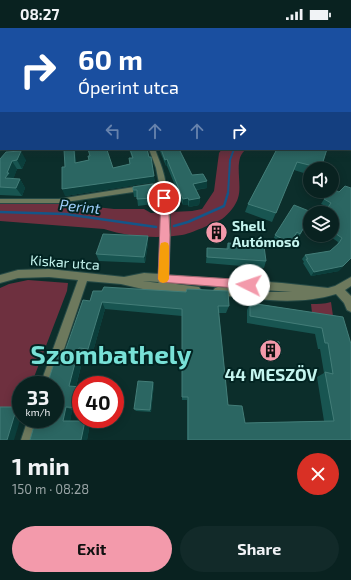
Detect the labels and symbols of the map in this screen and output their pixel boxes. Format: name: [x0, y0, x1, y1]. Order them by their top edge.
pin: [147, 181, 181, 215]
water label: Perint: [59, 195, 102, 217]
place label: Shell Autómosó: [232, 217, 300, 250]
building icon: Shell Autómosó: [204, 220, 230, 246]
street label: Kiskar utca: [30, 251, 100, 273]
position arrow: [228, 264, 270, 306]
building icon: 44 MESZÖV: [258, 337, 284, 363]
district label: Szombathely: [31, 338, 192, 370]
place label: 44 MESZÖV: [225, 364, 318, 384]
speed limit sign: 40: [72, 376, 124, 428]

